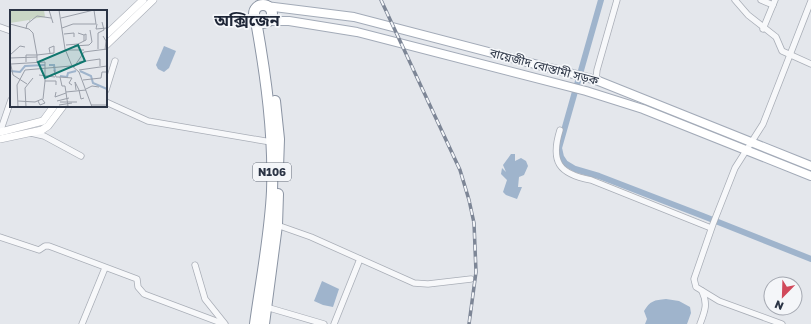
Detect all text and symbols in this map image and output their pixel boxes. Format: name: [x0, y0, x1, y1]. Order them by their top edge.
inset map: [10, 10, 107, 107]
district label: অক্সিজেন: [213, 10, 281, 30]
street label: বায়েজীদ বোস্তামী সড়ক: [487, 45, 600, 88]
road number: N106: [253, 163, 291, 181]
north arrow: [763, 276, 803, 316]
text: N: [773, 298, 785, 313]

